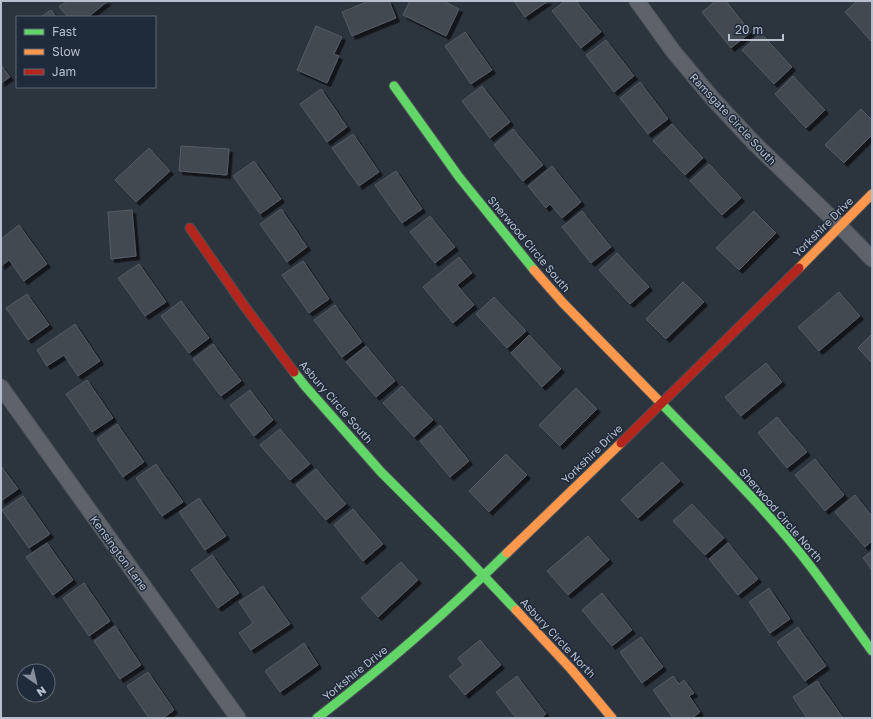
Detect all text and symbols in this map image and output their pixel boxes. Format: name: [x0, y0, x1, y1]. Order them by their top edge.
legend: [16, 16, 156, 88]
scale bar: [729, 16, 783, 42]
text: 20 m: [735, 22, 763, 37]
text: Fast: [52, 24, 77, 39]
text: Slow: [52, 44, 80, 59]
text: Jam: [52, 64, 76, 79]
street label: Ramsgate Circle South: [688, 70, 779, 167]
street label: Sherwood Circle South: [486, 193, 573, 294]
street label: Yorkshire Drive: [790, 194, 855, 259]
street label: Asbury Circle South: [297, 358, 376, 445]
street label: Yorkshire Drive: [559, 421, 625, 486]
street label: Sherwood Circle North: [737, 465, 826, 564]
street label: Kensington Lane: [88, 513, 151, 593]
street label: Asbury Circle North: [518, 595, 599, 680]
street label: Yorkshire Drive: [320, 643, 390, 703]
north arrow: [16, 663, 56, 703]
text: N: [35, 684, 49, 699]

